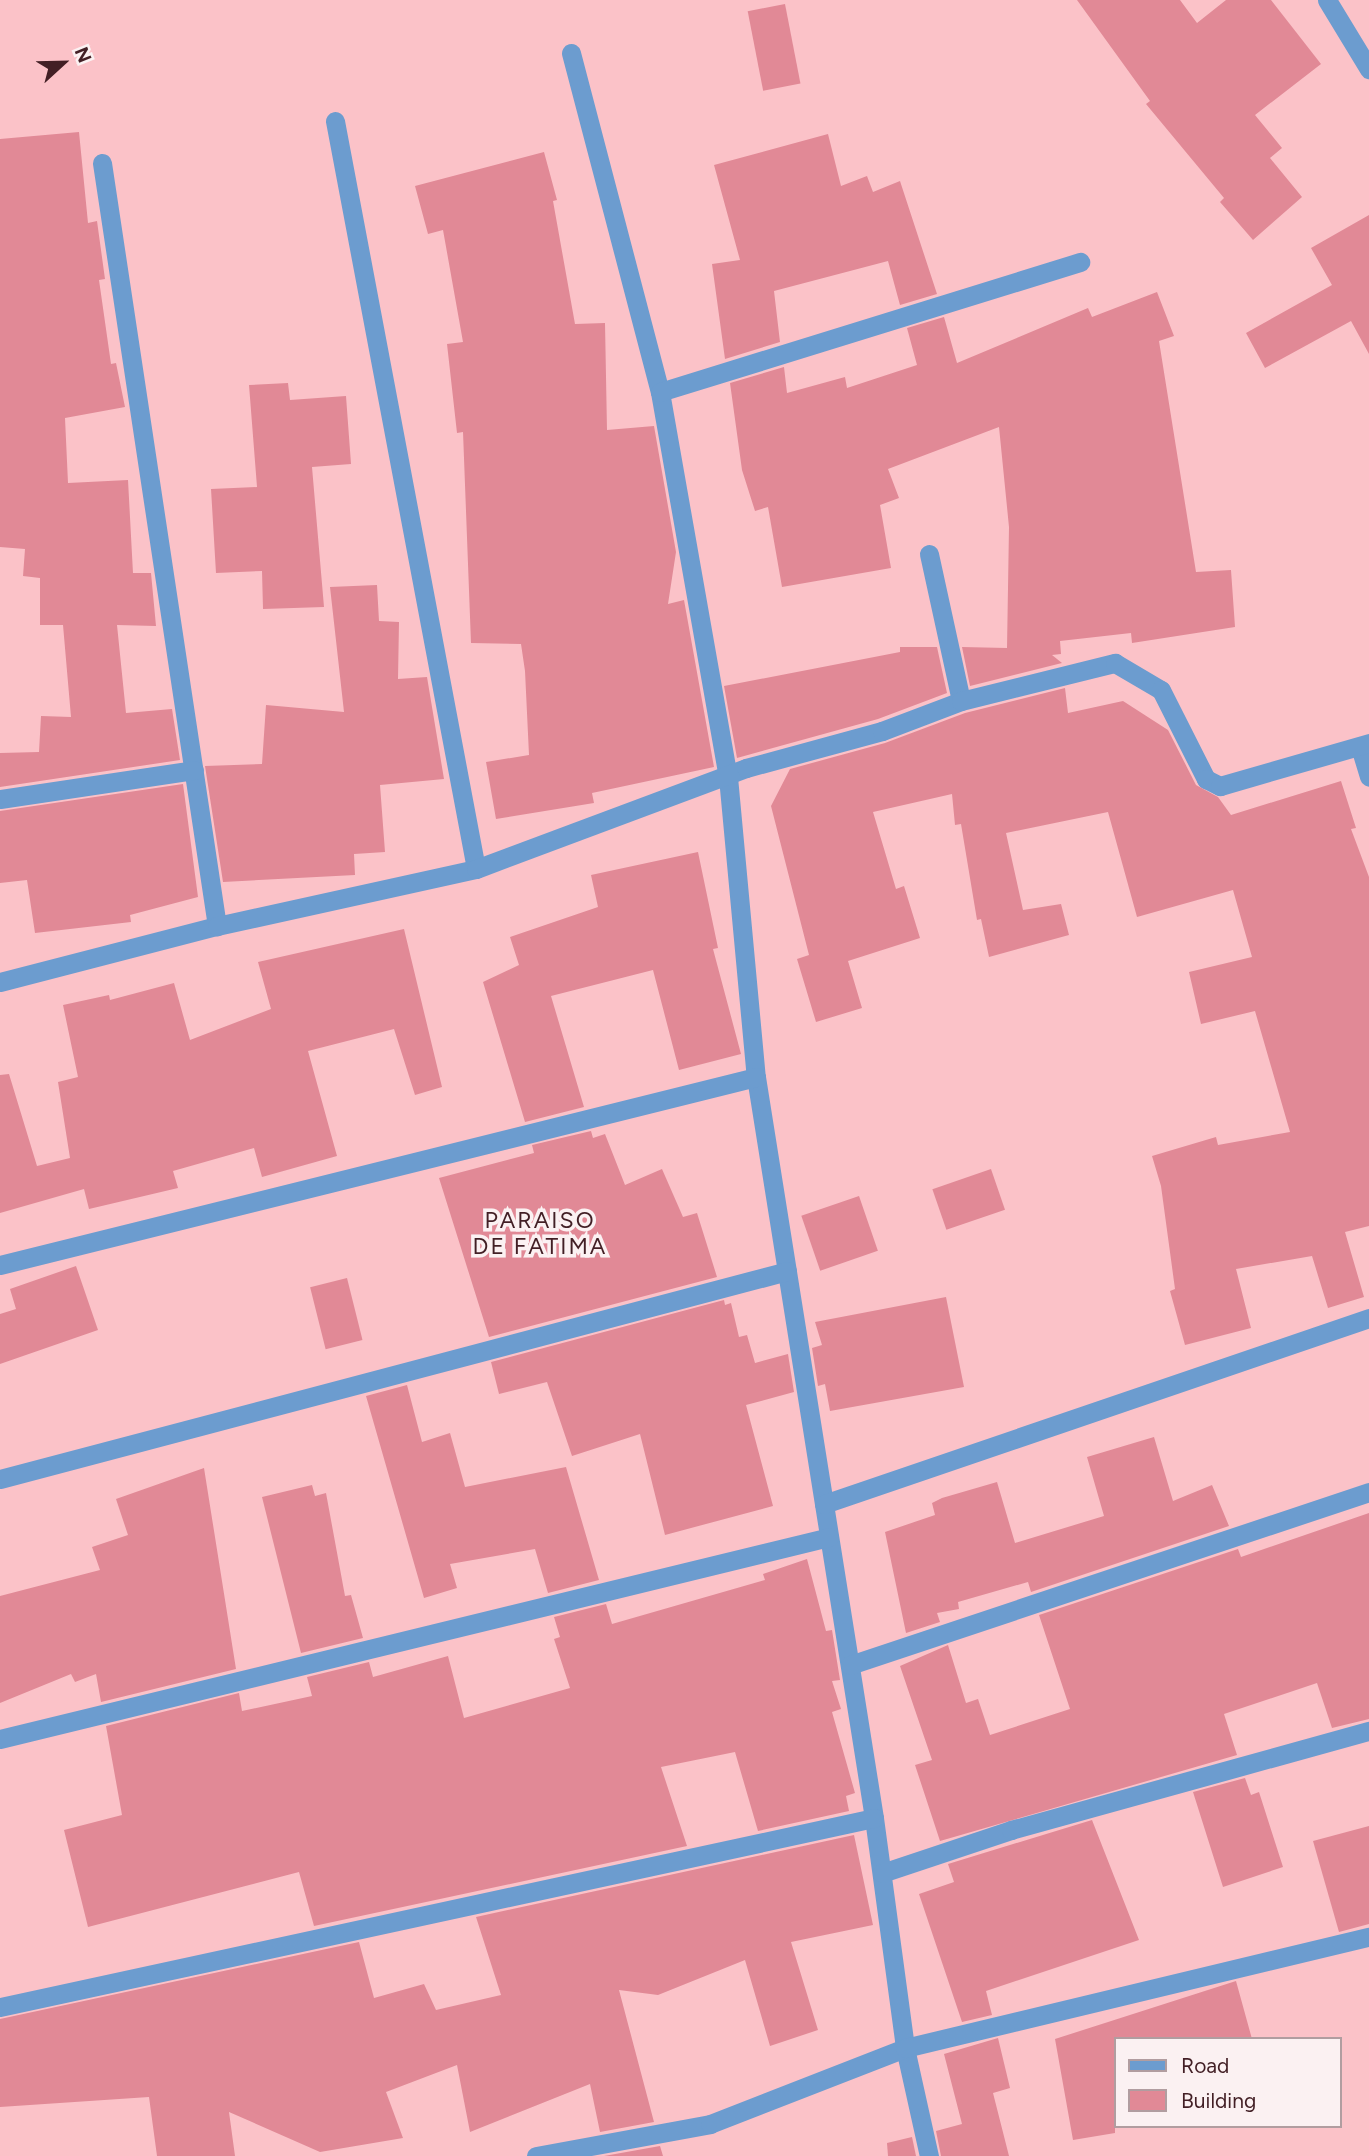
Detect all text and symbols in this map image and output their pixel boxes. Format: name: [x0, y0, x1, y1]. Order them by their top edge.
north arrow: [28, 28, 98, 98]
text: N: [70, 44, 96, 66]
district label: PARAISO DE FATIMA: [474, 1206, 606, 1260]
legend: [1114, 2037, 1341, 2128]
text: Road: [1181, 2053, 1229, 2078]
text: Building: [1181, 2088, 1256, 2113]

